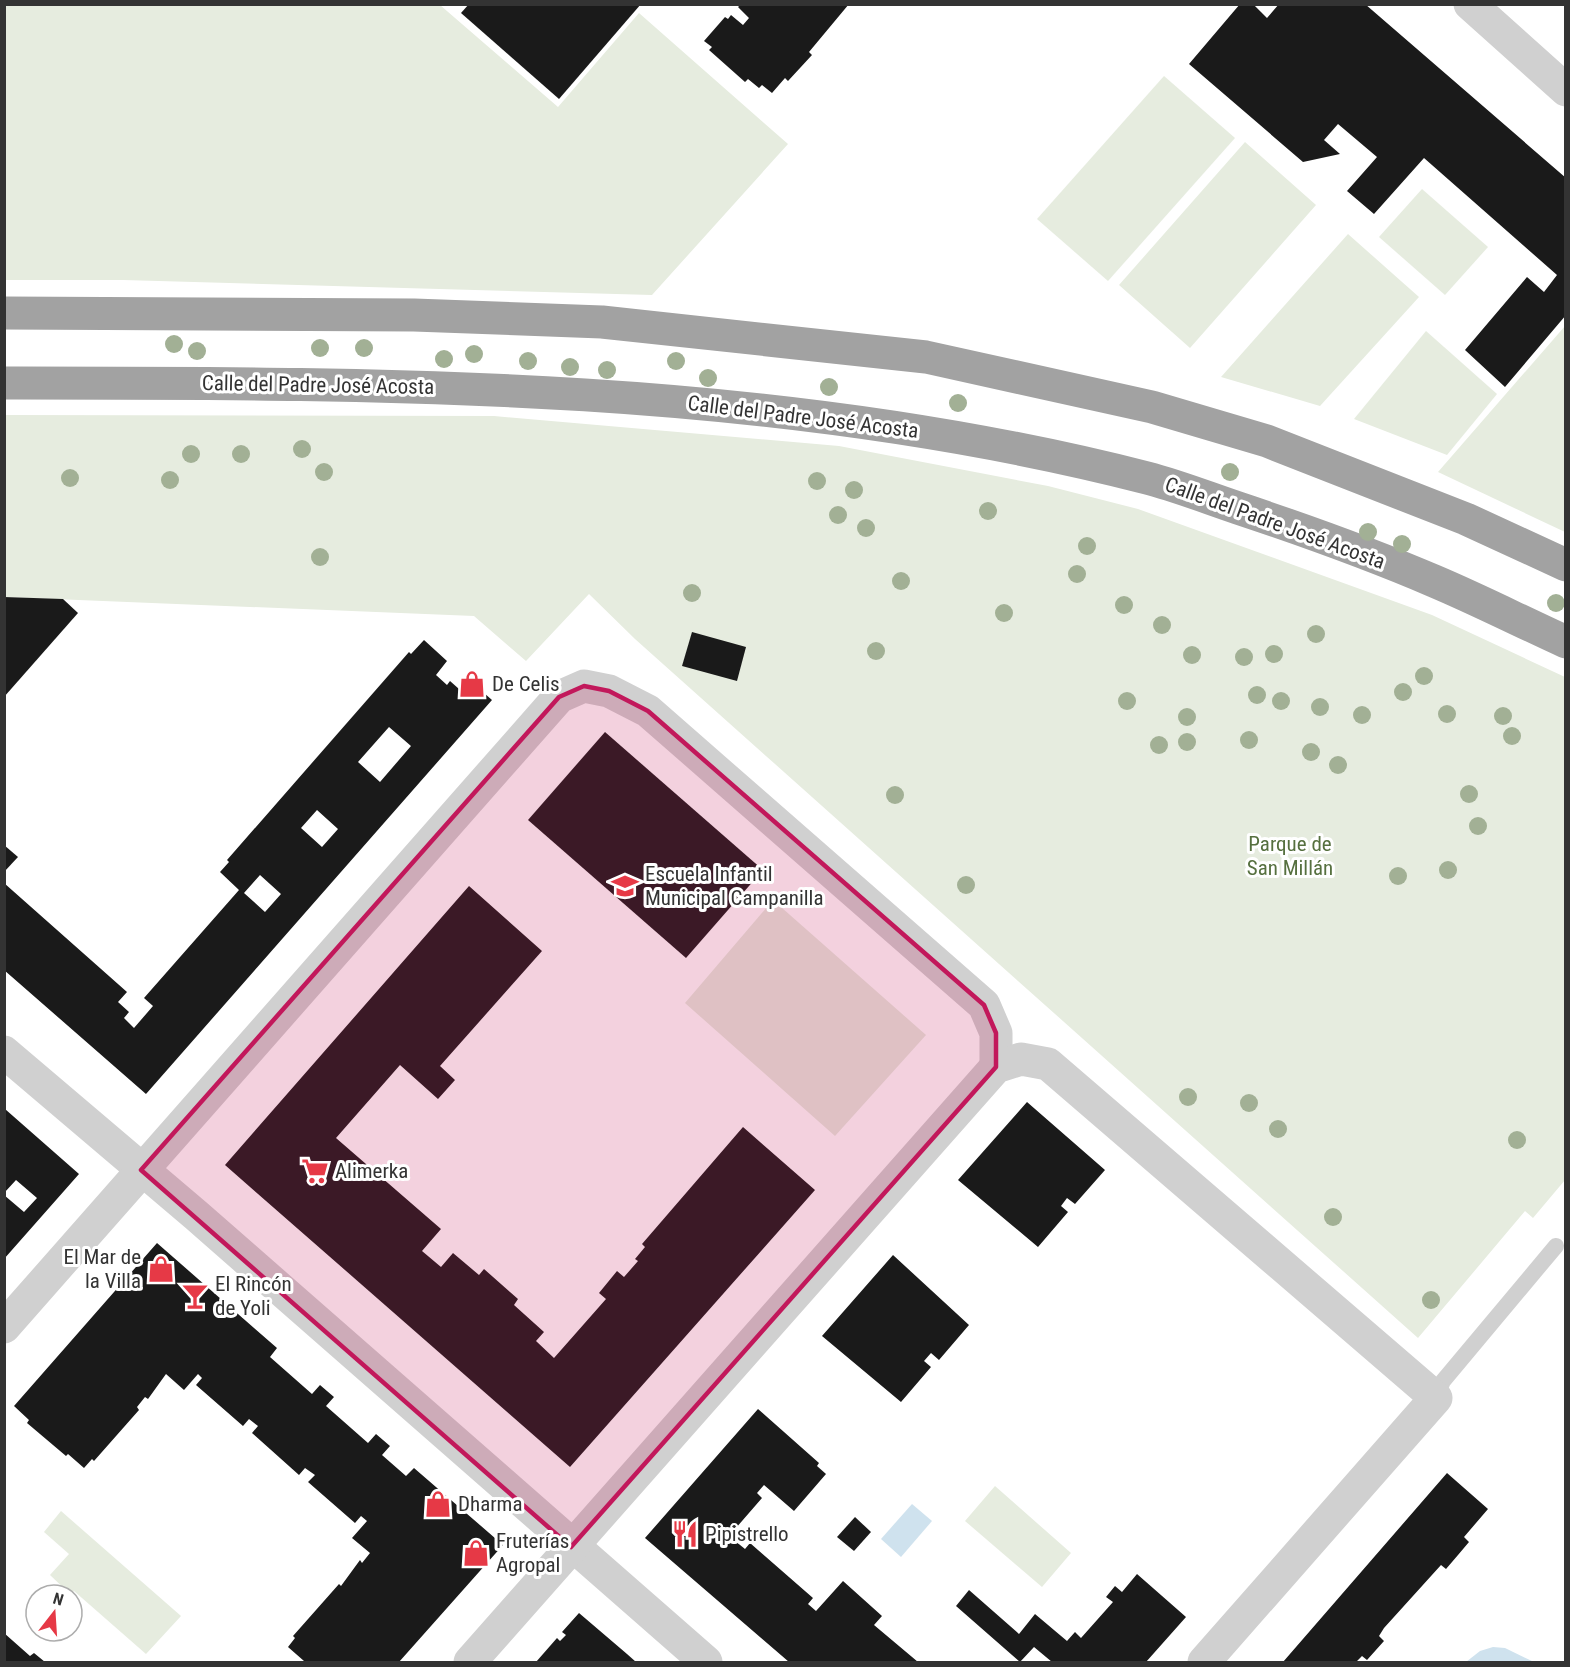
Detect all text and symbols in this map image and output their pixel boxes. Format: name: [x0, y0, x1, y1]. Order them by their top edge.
street label: Calle del Padre José Acosta: [202, 371, 434, 399]
street label: Calle del Padre José Acosta: [686, 391, 920, 443]
street label: Calle del Padre José Acosta: [1162, 472, 1388, 574]
shop icon: De Celis: [457, 669, 487, 699]
place label: De Celis: [492, 672, 560, 696]
park label: Parque de San Millán: [1247, 832, 1333, 880]
place label: Escuela Infantil Municipal Campanilla: [645, 862, 823, 910]
school or university icon: Escuela Infantil Municipal Campanilla: [610, 871, 640, 901]
supermarket icon: Alimerka: [300, 1156, 330, 1186]
place label: Alimerka: [335, 1159, 408, 1183]
place label: El Mar de la Villa: [64, 1245, 141, 1293]
shop icon: El Mar de la Villa: [146, 1254, 176, 1284]
place label: El Rincón de Yoli: [215, 1272, 292, 1320]
bar icon: El Rincón de Yoli: [180, 1281, 210, 1311]
shop icon: Dharma: [423, 1489, 453, 1519]
place label: Dharma: [458, 1492, 522, 1516]
restaurant icon: Pipistrello: [670, 1519, 700, 1549]
place label: Pipistrello: [705, 1522, 789, 1546]
place label: Fruterías Agropal: [496, 1529, 569, 1577]
shop icon: Fruterías Agropal: [461, 1538, 491, 1568]
north arrow: [24, 1583, 84, 1643]
text: N: [51, 1589, 66, 1610]

